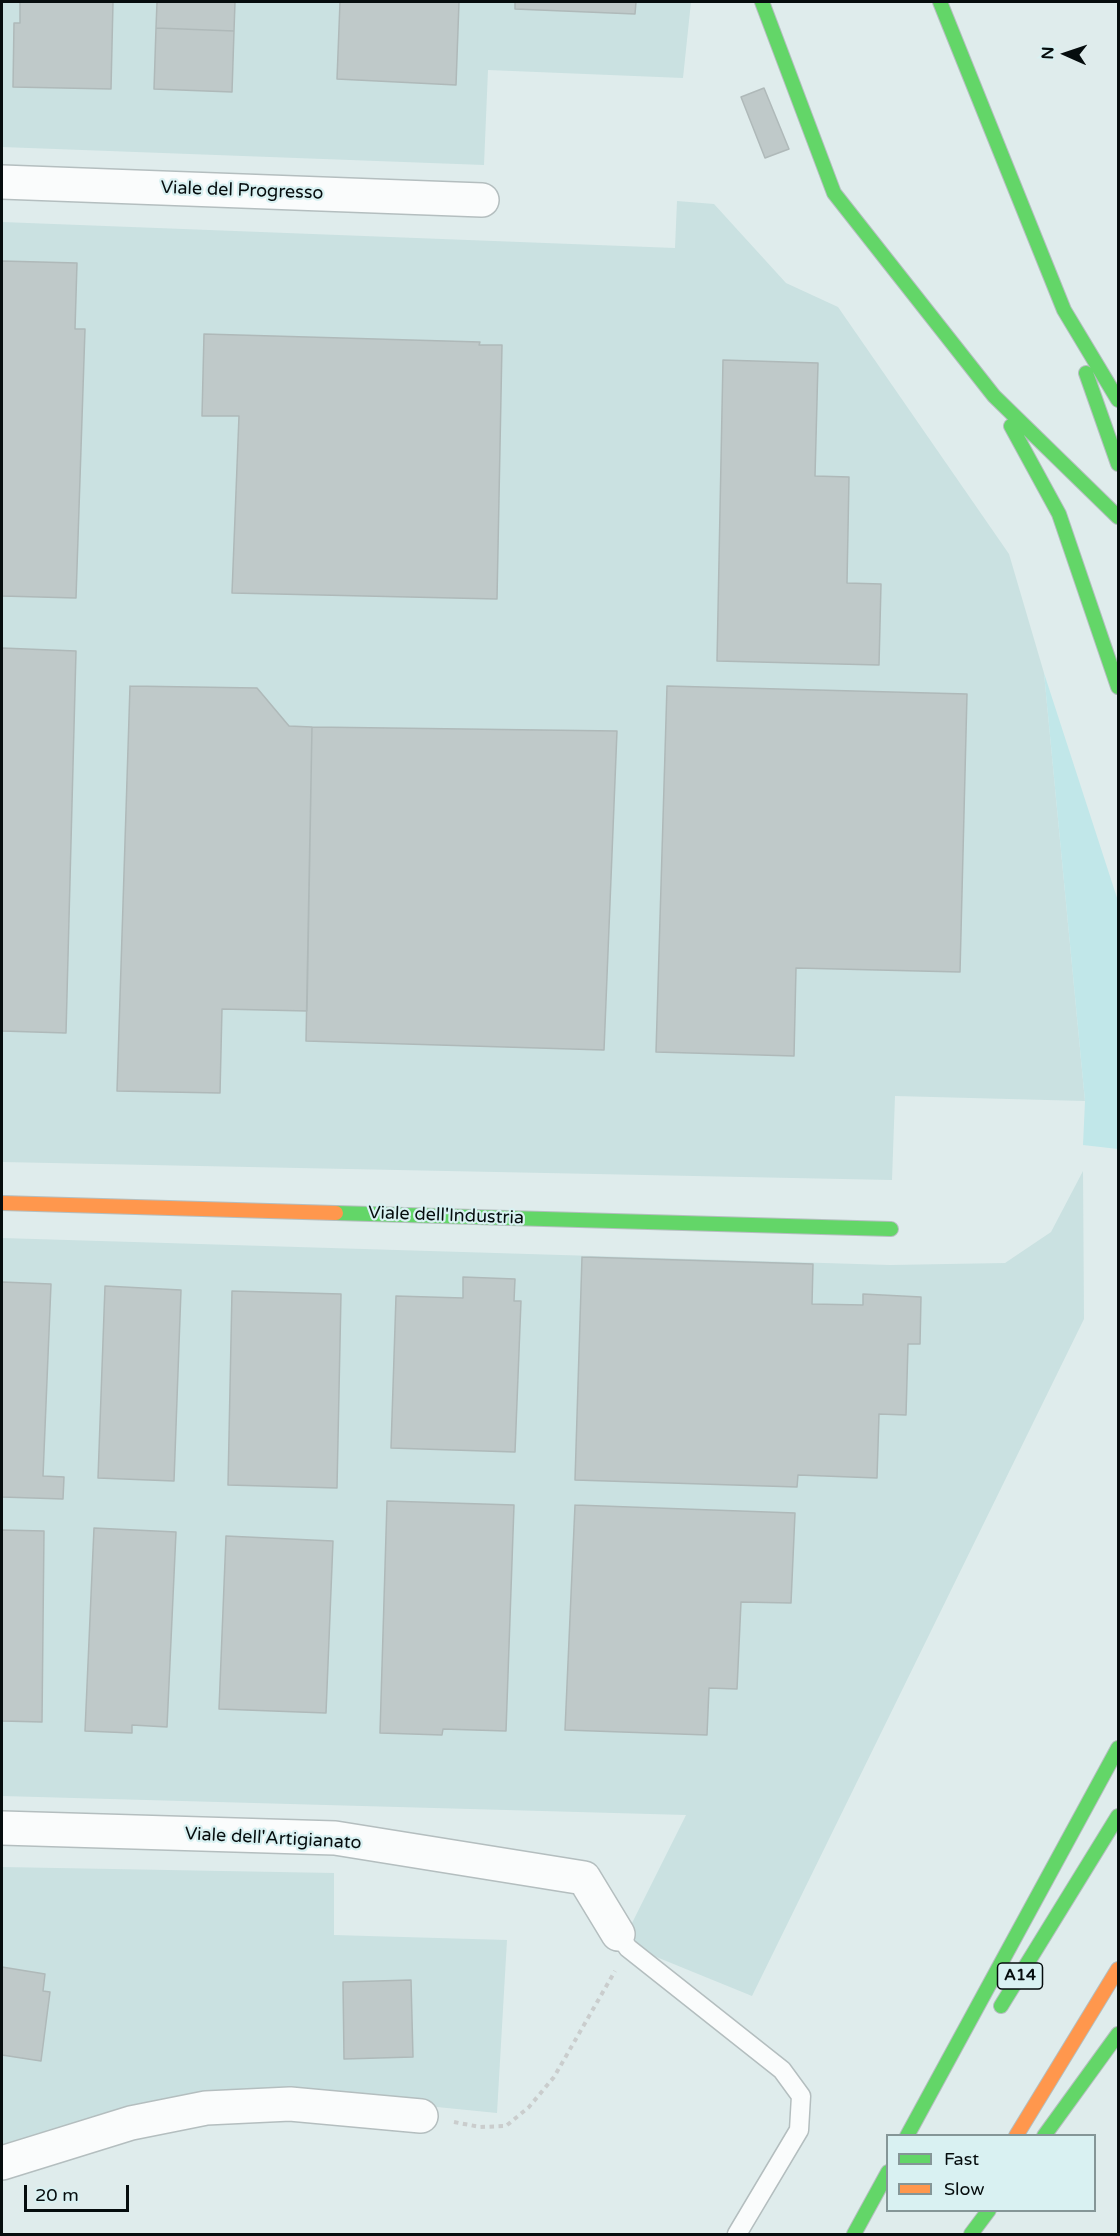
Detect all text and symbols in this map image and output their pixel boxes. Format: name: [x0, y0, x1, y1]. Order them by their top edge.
north arrow: [1036, 24, 1096, 84]
text: N: [1038, 46, 1058, 60]
street label: Viale del Progresso: [160, 177, 324, 205]
street label: Viale dell'Industria: [368, 1202, 524, 1230]
street label: Viale dell'Artigianato: [184, 1824, 362, 1854]
road number: A14: [998, 1963, 1042, 1989]
legend: [886, 2134, 1096, 2212]
text: Fast: [944, 2148, 979, 2170]
scale bar: [27, 2173, 132, 2211]
text: Slow: [944, 2178, 985, 2200]
text: 20 m: [35, 2184, 79, 2206]

